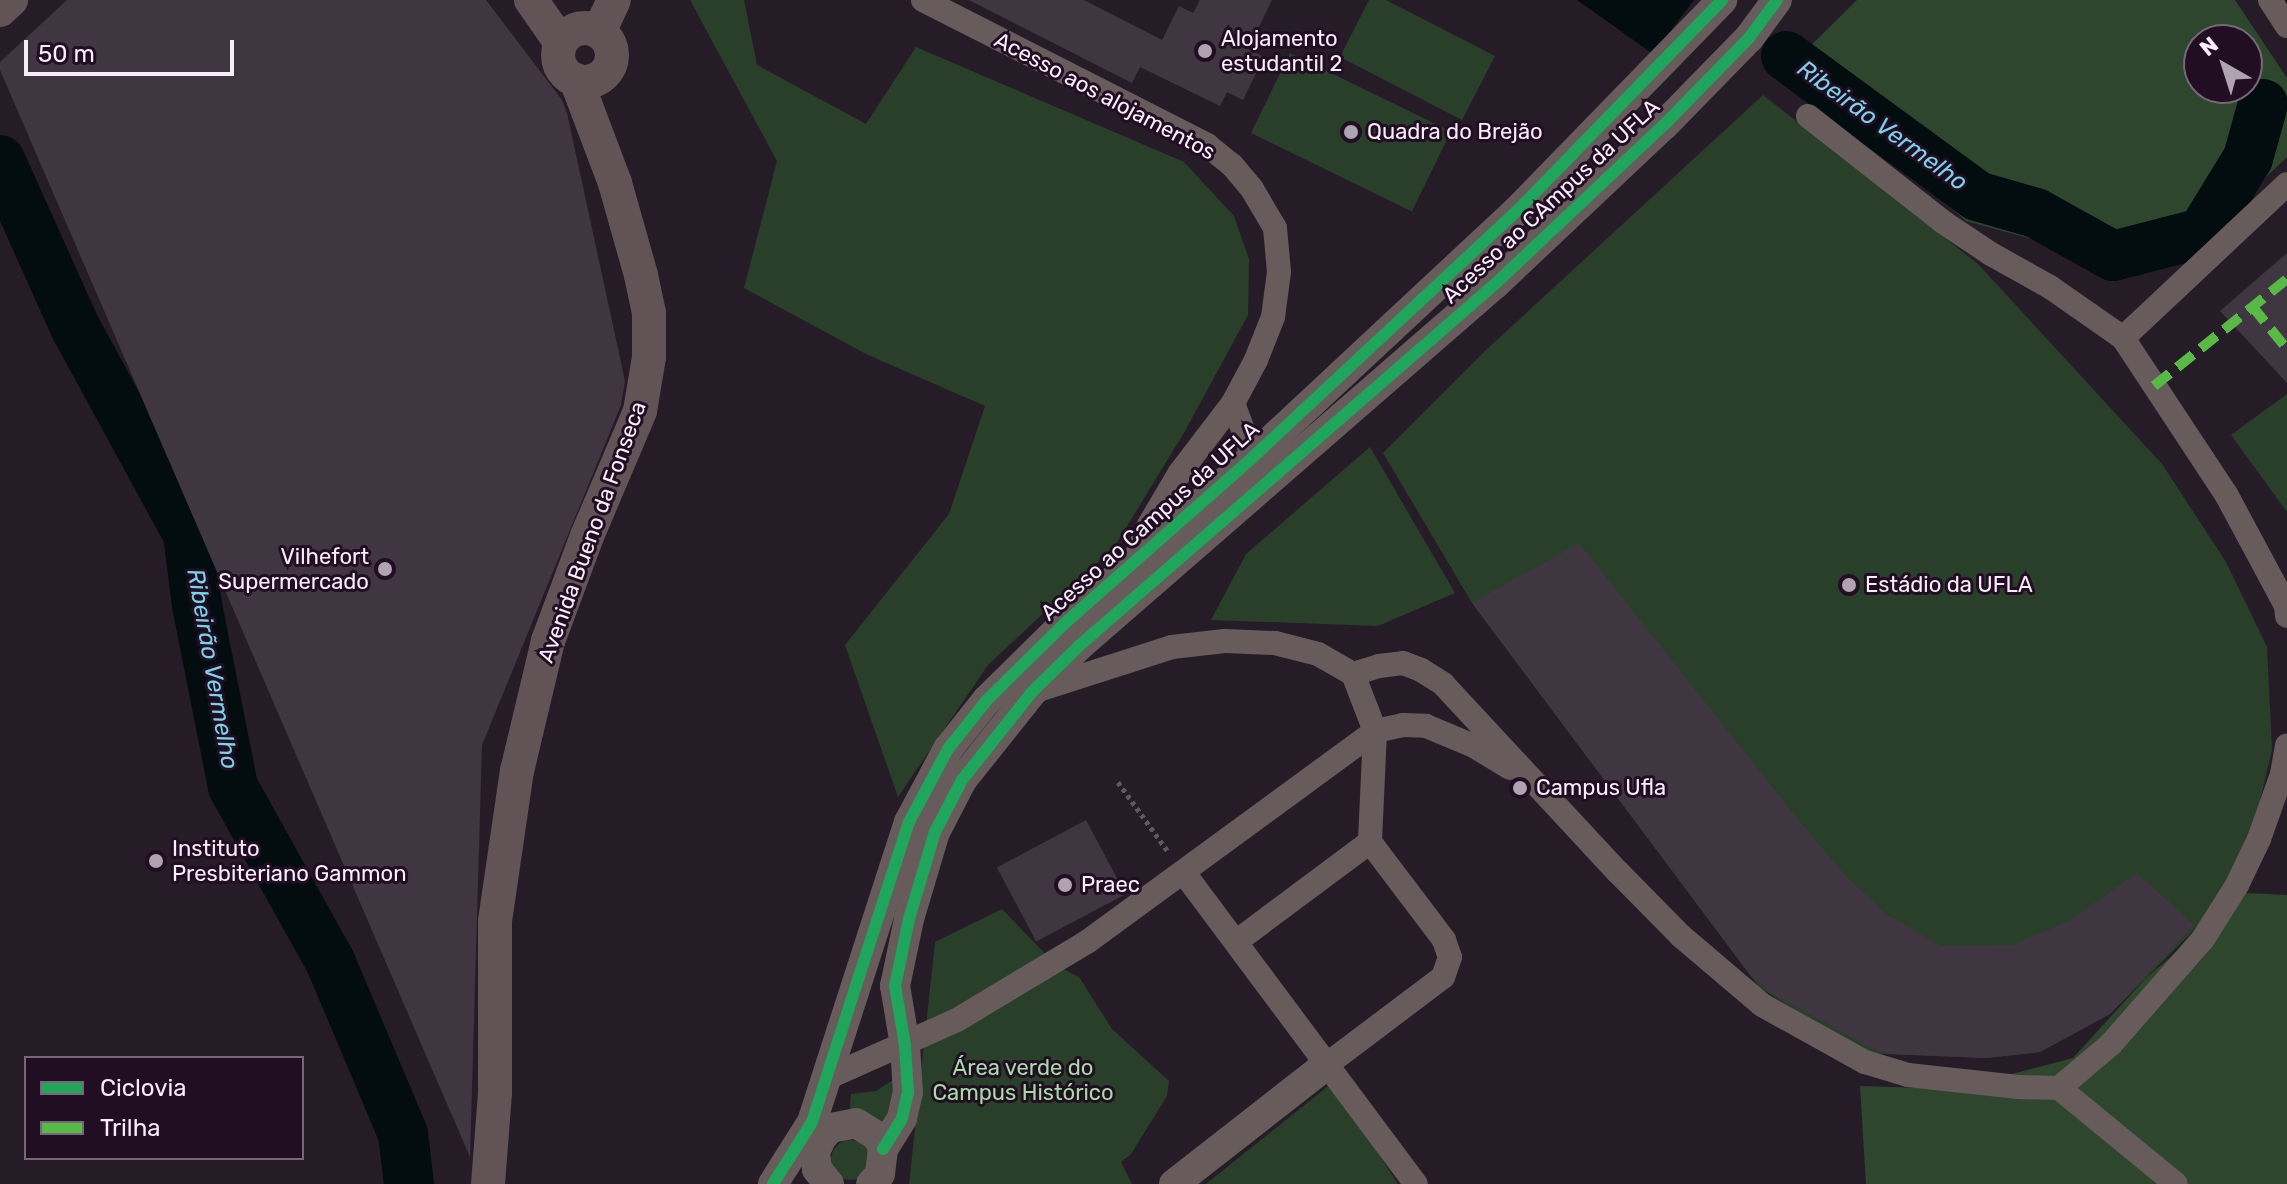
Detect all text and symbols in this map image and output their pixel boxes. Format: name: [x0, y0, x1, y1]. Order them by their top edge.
scale bar: [28, 24, 238, 74]
north arrow: [2183, 24, 2263, 104]
place label: Alojamento estudantil 2: [1221, 25, 1342, 76]
street label: Acesso aos alojamentos: [990, 27, 1220, 165]
text: N: [2194, 31, 2223, 62]
text: 50 m: [38, 40, 95, 68]
marker: Alojamento estudantil 2: [1196, 42, 1214, 60]
water label: Ribeirão Vermelho: [1791, 54, 1973, 198]
street label: Acesso ao CAmpus da UFLA: [1437, 93, 1665, 309]
place label: Quadra do Brejão: [1367, 119, 1543, 145]
marker: Quadra do Brejão: [1342, 123, 1360, 141]
street label: Avenida Bueno da Fonseca: [532, 398, 652, 666]
street label: Acesso ao Campus da UFLA: [1035, 416, 1265, 626]
place label: Vilhefort Supermercado: [218, 543, 369, 594]
marker: Vilhefort Supermercado: [376, 560, 394, 578]
water label: Ribeirão Vermelho: [180, 566, 244, 772]
place label: Estádio da UFLA: [1865, 572, 2033, 598]
marker: Estádio da UFLA: [1840, 576, 1858, 594]
place label: Campus Ufla: [1536, 775, 1666, 801]
marker: Campus Ufla: [1511, 779, 1529, 797]
place label: Instituto Presbiteriano Gammon: [172, 835, 407, 886]
marker: Instituto Presbiteriano Gammon: [147, 852, 165, 870]
place label: Praec: [1081, 872, 1140, 898]
marker: Praec: [1056, 876, 1074, 894]
park label: Área verde do Campus Histórico: [932, 1054, 1114, 1106]
legend: [24, 1056, 304, 1160]
text: Ciclovia: [100, 1074, 187, 1102]
text: Trilha: [100, 1114, 161, 1142]

